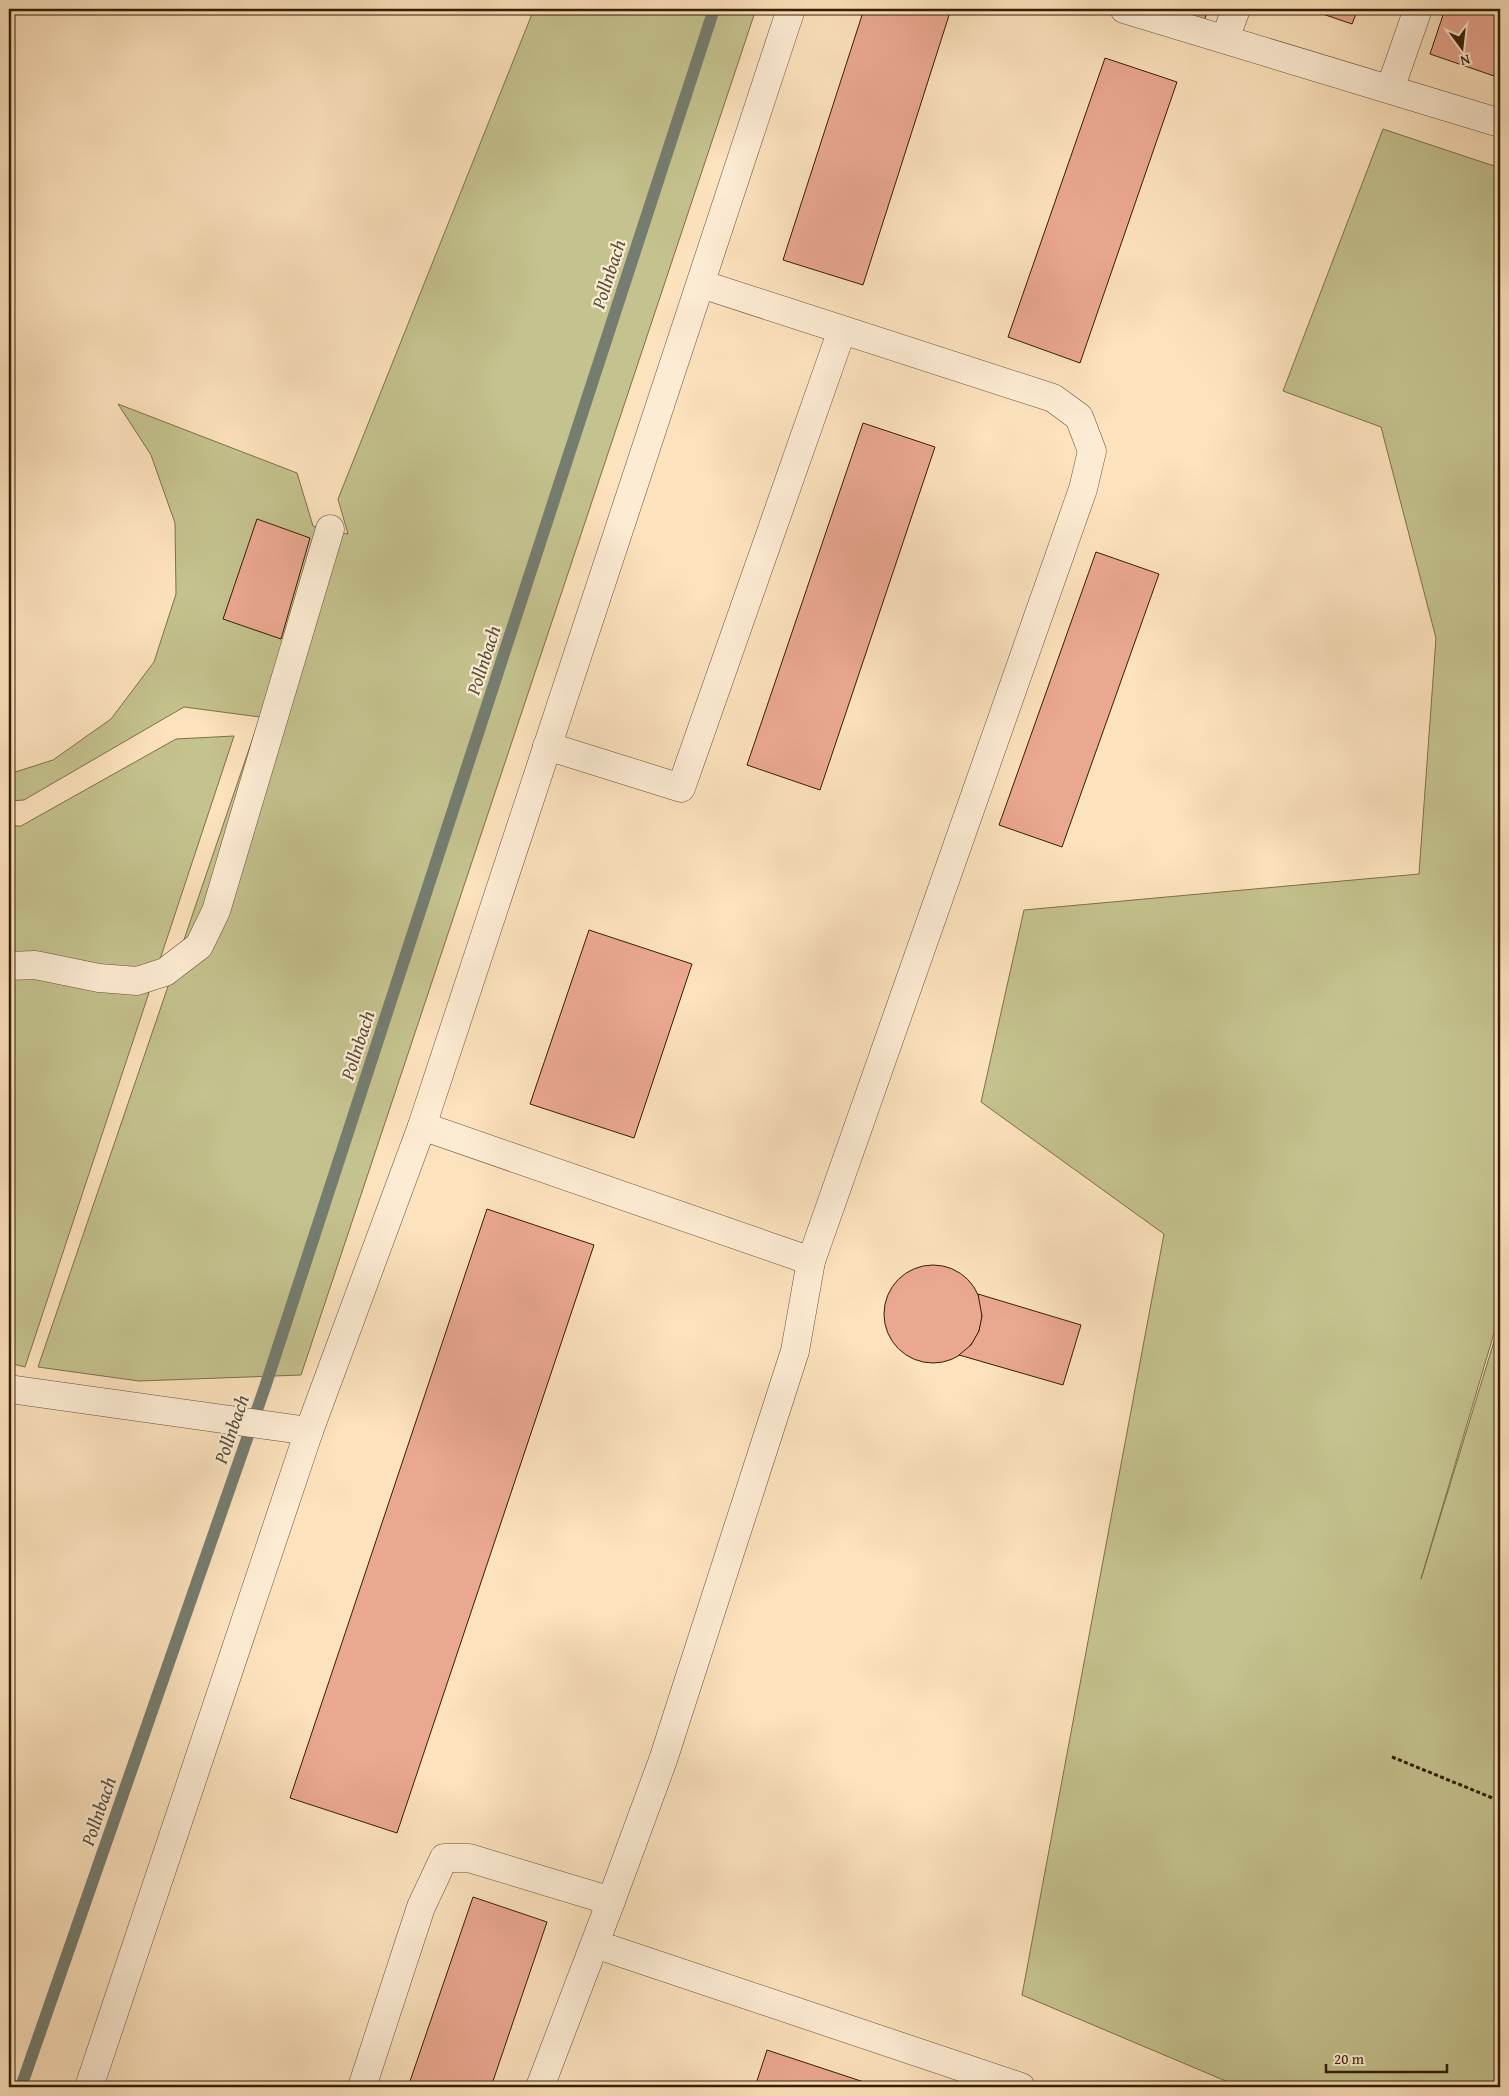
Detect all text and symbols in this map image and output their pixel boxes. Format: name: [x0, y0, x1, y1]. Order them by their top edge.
north arrow: [1436, 22, 1486, 72]
text: N: [1458, 50, 1472, 72]
water label: Pollnbach: [583, 235, 632, 313]
water label: Pollnbach: [458, 621, 507, 699]
water label: Pollnbach: [332, 1006, 381, 1084]
water label: Pollnbach: [206, 1390, 256, 1468]
water label: Pollnbach: [73, 1772, 123, 1850]
scale bar: [1326, 2041, 1448, 2073]
text: 20 m: [1334, 2048, 1365, 2069]

